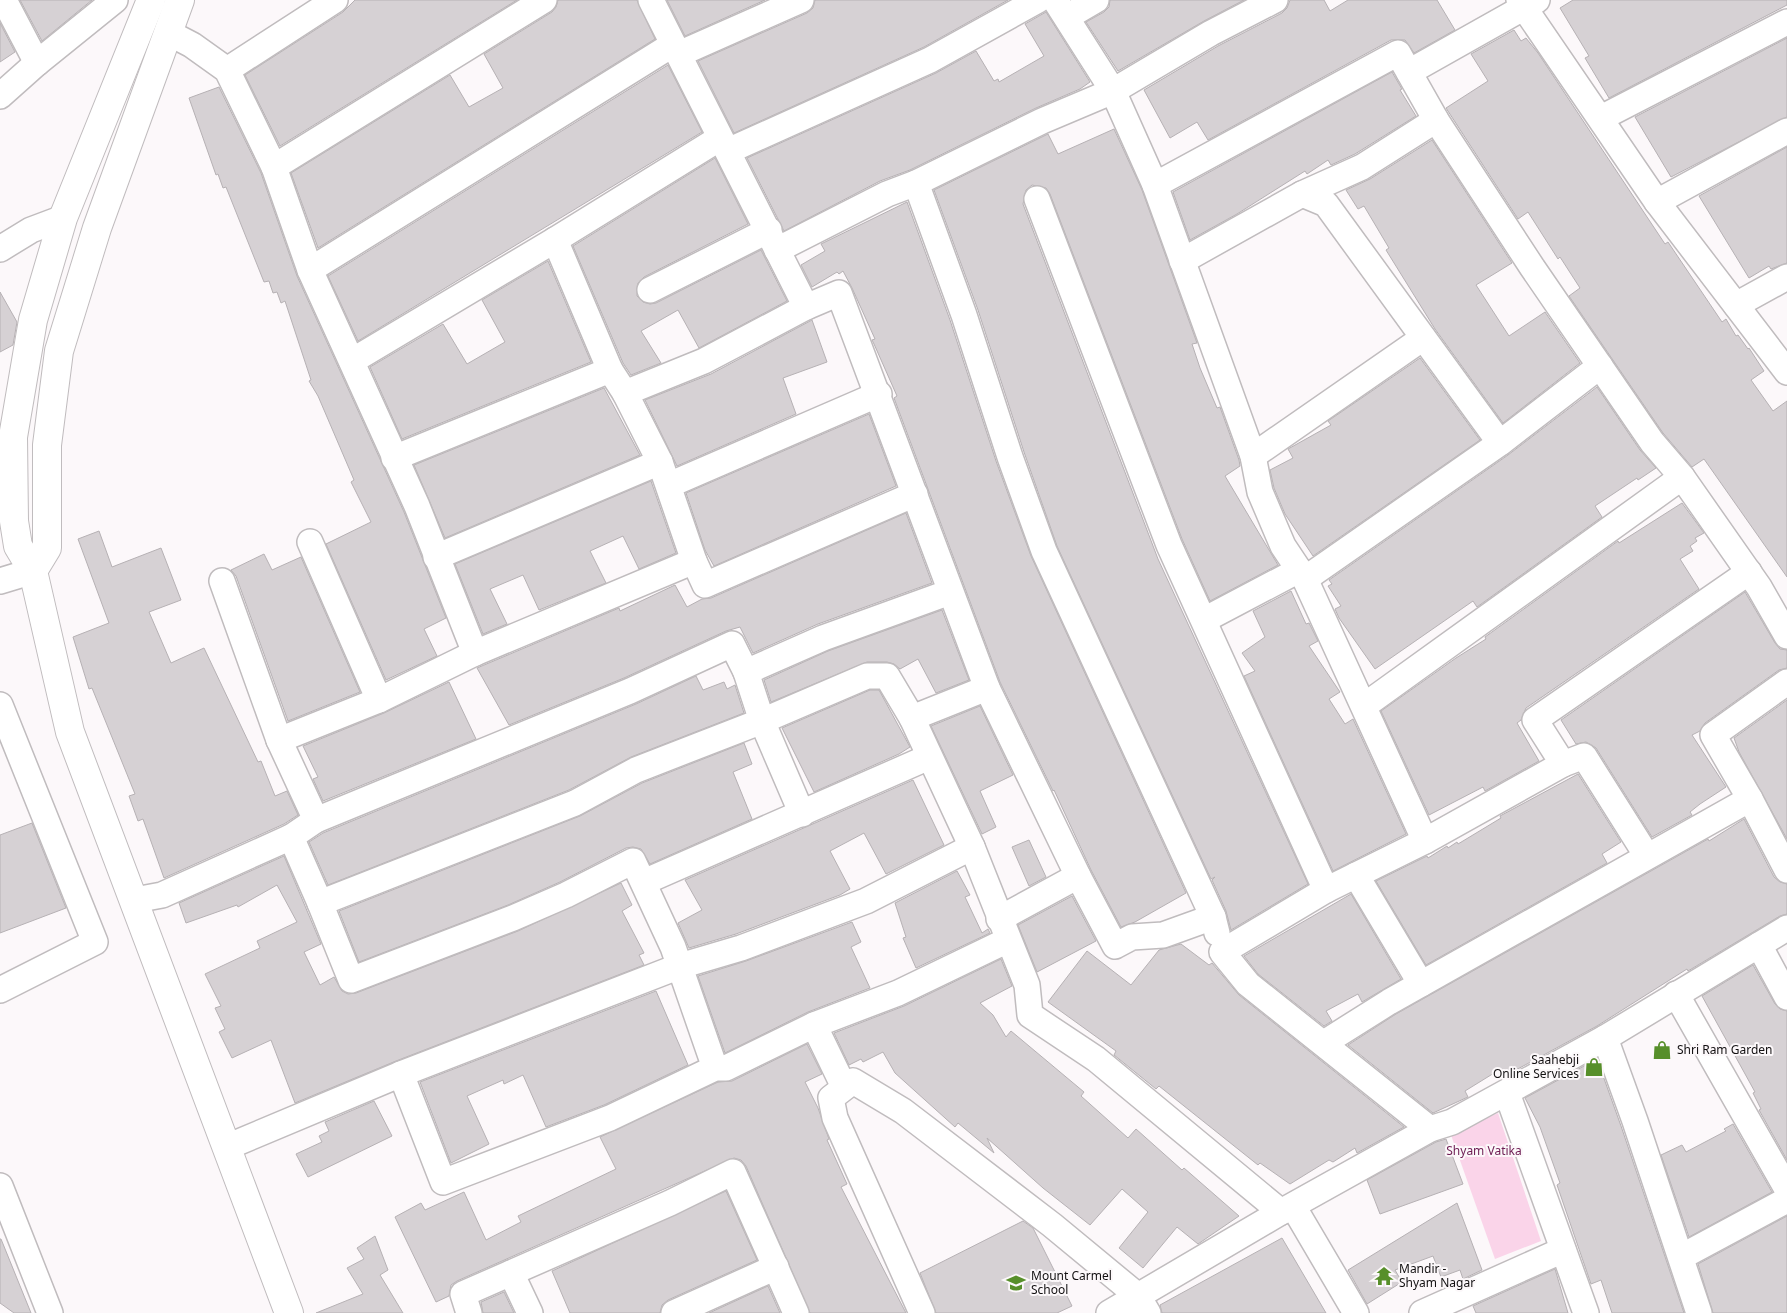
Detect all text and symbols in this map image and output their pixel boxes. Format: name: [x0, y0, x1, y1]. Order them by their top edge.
shop icon: Shri Ram Garden: [1651, 1039, 1673, 1061]
place label: Shri Ram Garden: [1677, 1041, 1772, 1058]
place label: Saahebji Online Services: [1493, 1051, 1579, 1082]
shop icon: Saahebji Online Services: [1583, 1056, 1605, 1078]
park label: Shyam Vatika: [1446, 1142, 1522, 1159]
place label: Mandir - Shyam Nagar: [1399, 1260, 1475, 1291]
temple icon: Mandir - Shyam Nagar: [1373, 1265, 1395, 1287]
place label: Mount Carmel School: [1031, 1267, 1112, 1298]
school or university icon: Mount Carmel School: [1005, 1272, 1027, 1294]

